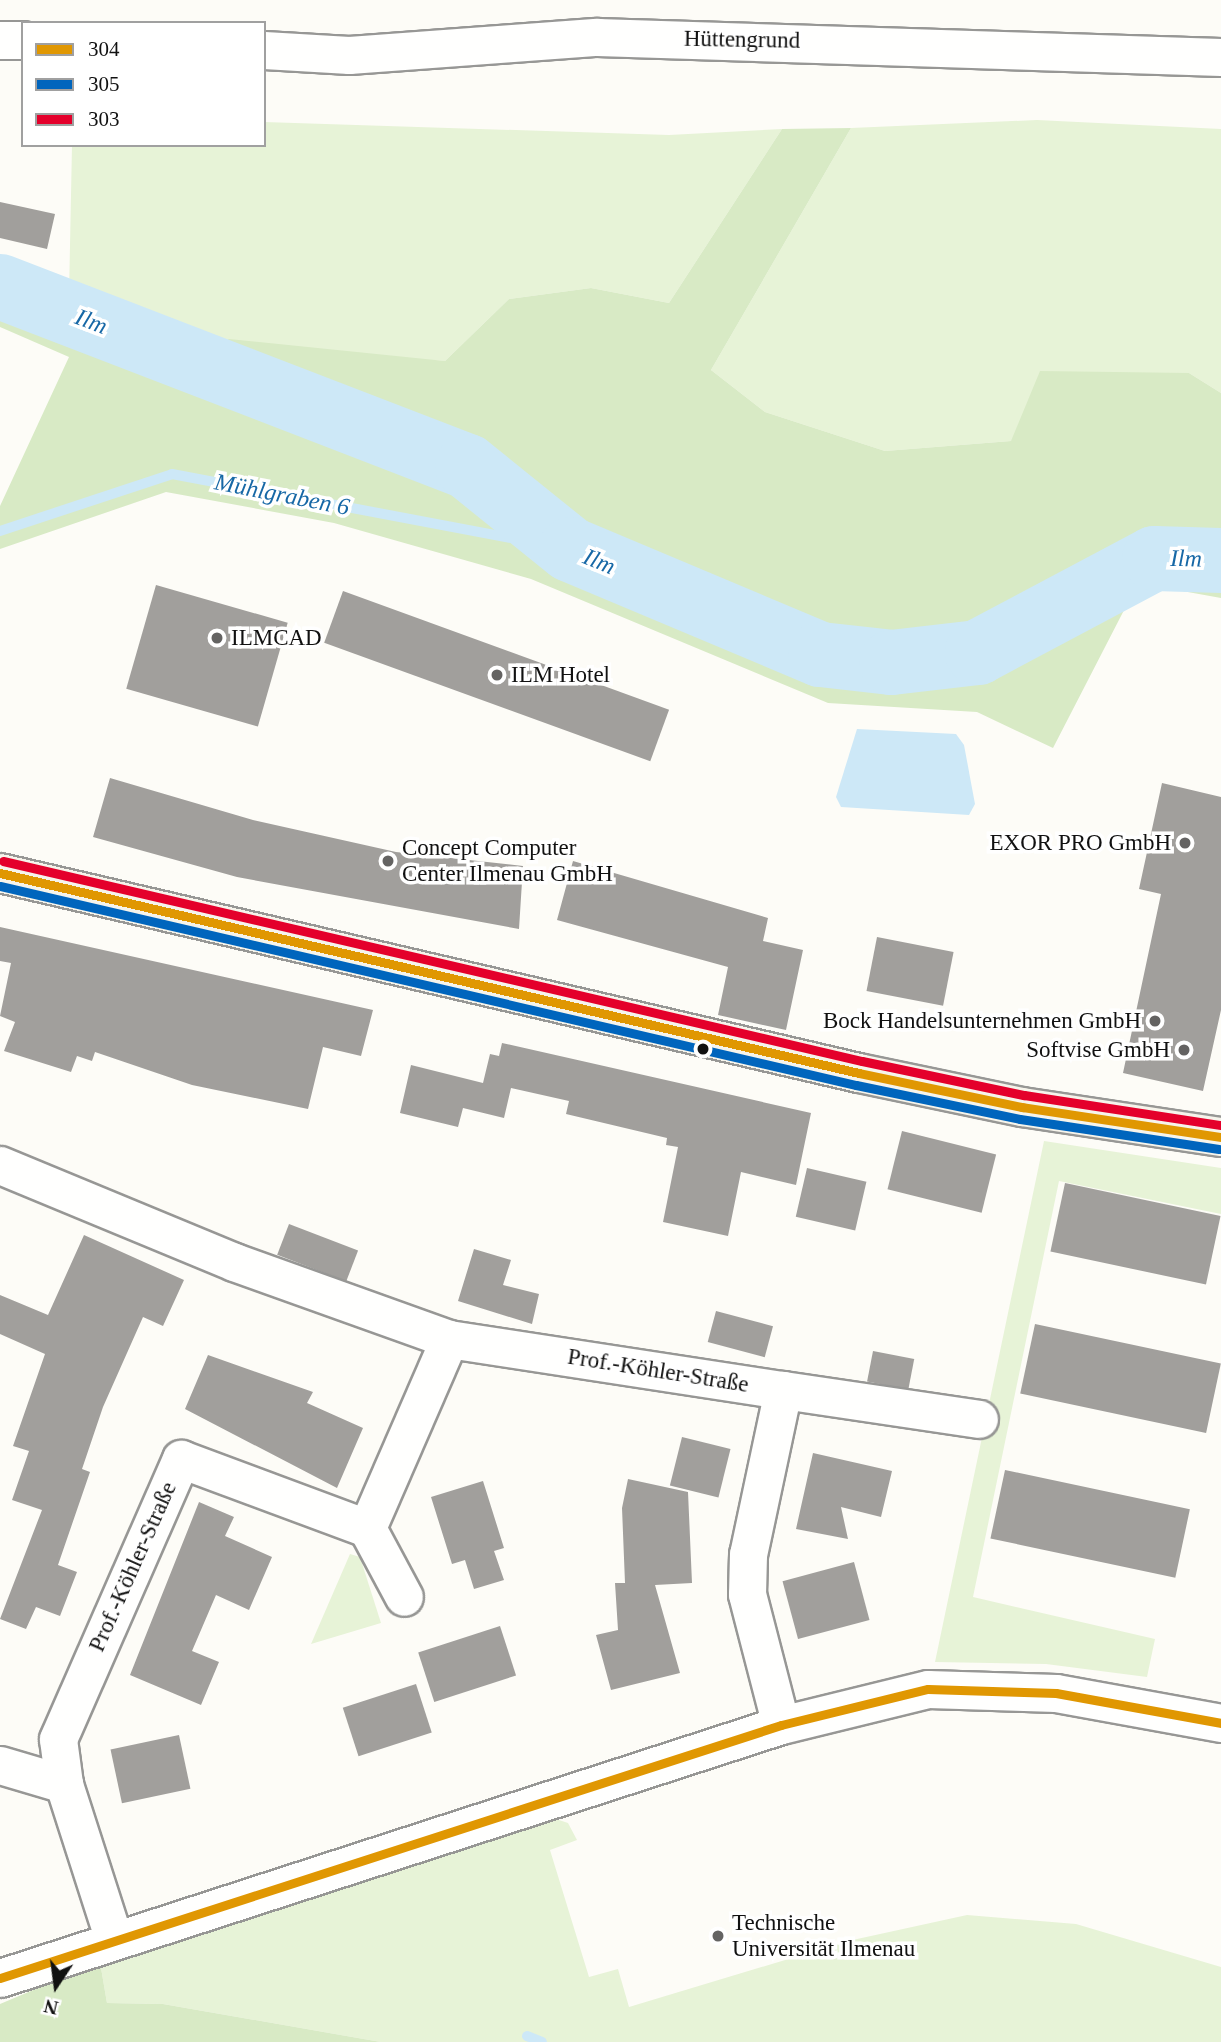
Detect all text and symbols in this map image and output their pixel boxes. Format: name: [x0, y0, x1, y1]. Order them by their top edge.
legend: [21, 21, 266, 147]
street label: Hüttengrund: [684, 25, 800, 55]
text: 304: [88, 37, 120, 61]
text: 305: [88, 72, 120, 96]
text: 303: [88, 107, 120, 131]
water label: Ilm: [71, 303, 111, 341]
water label: Mühlgraben 6: [212, 468, 352, 522]
water label: Ilm: [579, 542, 619, 582]
water label: Ilm: [1170, 544, 1202, 574]
place label: ILMCAD: [231, 624, 322, 652]
marker: ILMCAD: [209, 630, 225, 646]
place label: ILM Hotel: [511, 661, 610, 689]
marker: ILM Hotel: [489, 667, 505, 683]
place label: EXOR PRO GmbH: [990, 829, 1171, 857]
place label: Concept Computer Center Ilmenau GmbH: [402, 834, 613, 888]
marker: EXOR PRO GmbH: [1177, 835, 1193, 851]
marker: Concept Computer Center Ilmenau GmbH: [380, 853, 396, 869]
place label: Bock Handelsunternehmen GmbH: [823, 1007, 1141, 1035]
marker: Bock Handelsunternehmen GmbH: [1147, 1013, 1163, 1029]
place label: Softvise GmbH: [1026, 1036, 1170, 1064]
unlabelled marker: [696, 1042, 710, 1056]
marker: Softvise GmbH: [1176, 1042, 1192, 1058]
street label: Prof.-Köhler-Straße: [566, 1343, 750, 1399]
street label: Prof.-Köhler-Straße: [83, 1478, 183, 1656]
place label: Technische Universität Ilmenau: [732, 1909, 915, 1963]
marker: Technische Universität Ilmenau: [710, 1928, 726, 1944]
north arrow: [21, 1951, 91, 2021]
text: N: [42, 1995, 60, 2019]

